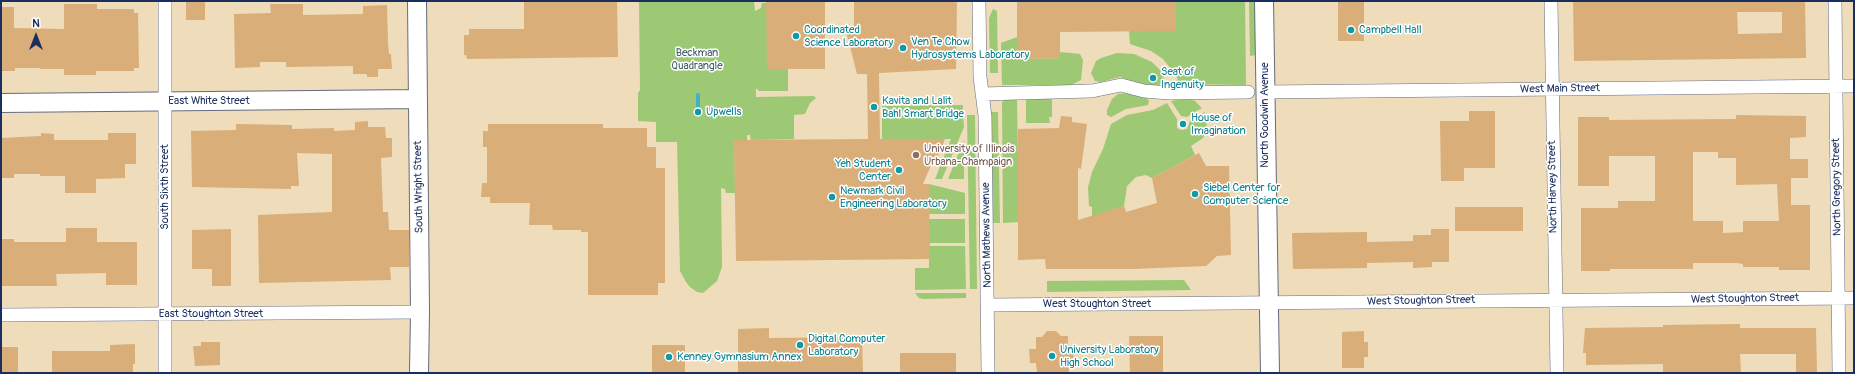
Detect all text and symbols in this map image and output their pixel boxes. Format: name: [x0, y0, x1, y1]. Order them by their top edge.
north arrow: [16, 16, 56, 56]
text: N: [32, 17, 40, 30]
place label: Coordinated Science Laboratory: [804, 23, 893, 49]
place label: Campbell Hall: [1359, 23, 1422, 37]
marker: Campbell Hall: [1346, 25, 1356, 35]
marker: Coordinated Science Laboratory: [791, 31, 801, 41]
place label: Ven Te Chow Hydrosystems Laboratory: [911, 35, 1029, 61]
marker: Ven Te Chow Hydrosystems Laboratory: [898, 43, 908, 53]
park label: Beckman Quadrangle: [671, 46, 723, 72]
street label: North Goodwin Avenue: [1258, 62, 1272, 168]
place label: Seat of Ingenuity: [1161, 65, 1204, 91]
marker: Seat of Ingenuity: [1148, 73, 1158, 83]
street label: West Main Street: [1520, 82, 1600, 96]
street label: East White Street: [168, 94, 250, 108]
place label: Kavita and Lalit Bahl Smart Bridge: [882, 94, 964, 120]
marker: Kavita and Lalit Bahl Smart Bridge: [869, 102, 879, 112]
place label: Upwells: [706, 105, 741, 119]
marker: Upwells: [693, 107, 703, 117]
place label: House of Imagination: [1191, 111, 1246, 137]
marker: House of Imagination: [1178, 119, 1188, 129]
street label: North Gregory Street: [1830, 138, 1844, 236]
street label: South Wright Street: [412, 141, 426, 233]
street label: North Harvey Street: [1546, 141, 1560, 233]
place label: University of Illinois Urbana-Champaign: [924, 142, 1015, 168]
street label: South Sixth Street: [158, 144, 172, 230]
marker: University of Illinois Urbana-Champaign: [911, 150, 921, 160]
place label: Yeh Student Center: [835, 157, 891, 183]
marker: Yeh Student Center: [894, 165, 904, 175]
place label: Siebel Center for Computer Science: [1203, 181, 1288, 207]
street label: North Mathews Avenue: [979, 182, 995, 288]
place label: Newmark Civil Engineering Laboratory: [840, 184, 947, 210]
marker: Siebel Center for Computer Science: [1190, 189, 1200, 199]
marker: Newmark Civil Engineering Laboratory: [827, 192, 837, 202]
street label: West Stoughton Street: [1691, 291, 1799, 307]
street label: West Stoughton Street: [1367, 293, 1475, 309]
street label: West Stoughton Street: [1043, 297, 1151, 311]
street label: East Stoughton Street: [159, 307, 263, 321]
place label: Digital Computer Laboratory: [808, 332, 886, 358]
marker: Digital Computer Laboratory: [795, 340, 805, 350]
place label: University Laboratory High School: [1060, 343, 1159, 369]
place label: Kenney Gymnasium Annex: [677, 350, 802, 364]
marker: University Laboratory High School: [1047, 351, 1057, 361]
marker: Kenney Gymnasium Annex: [664, 352, 674, 362]

